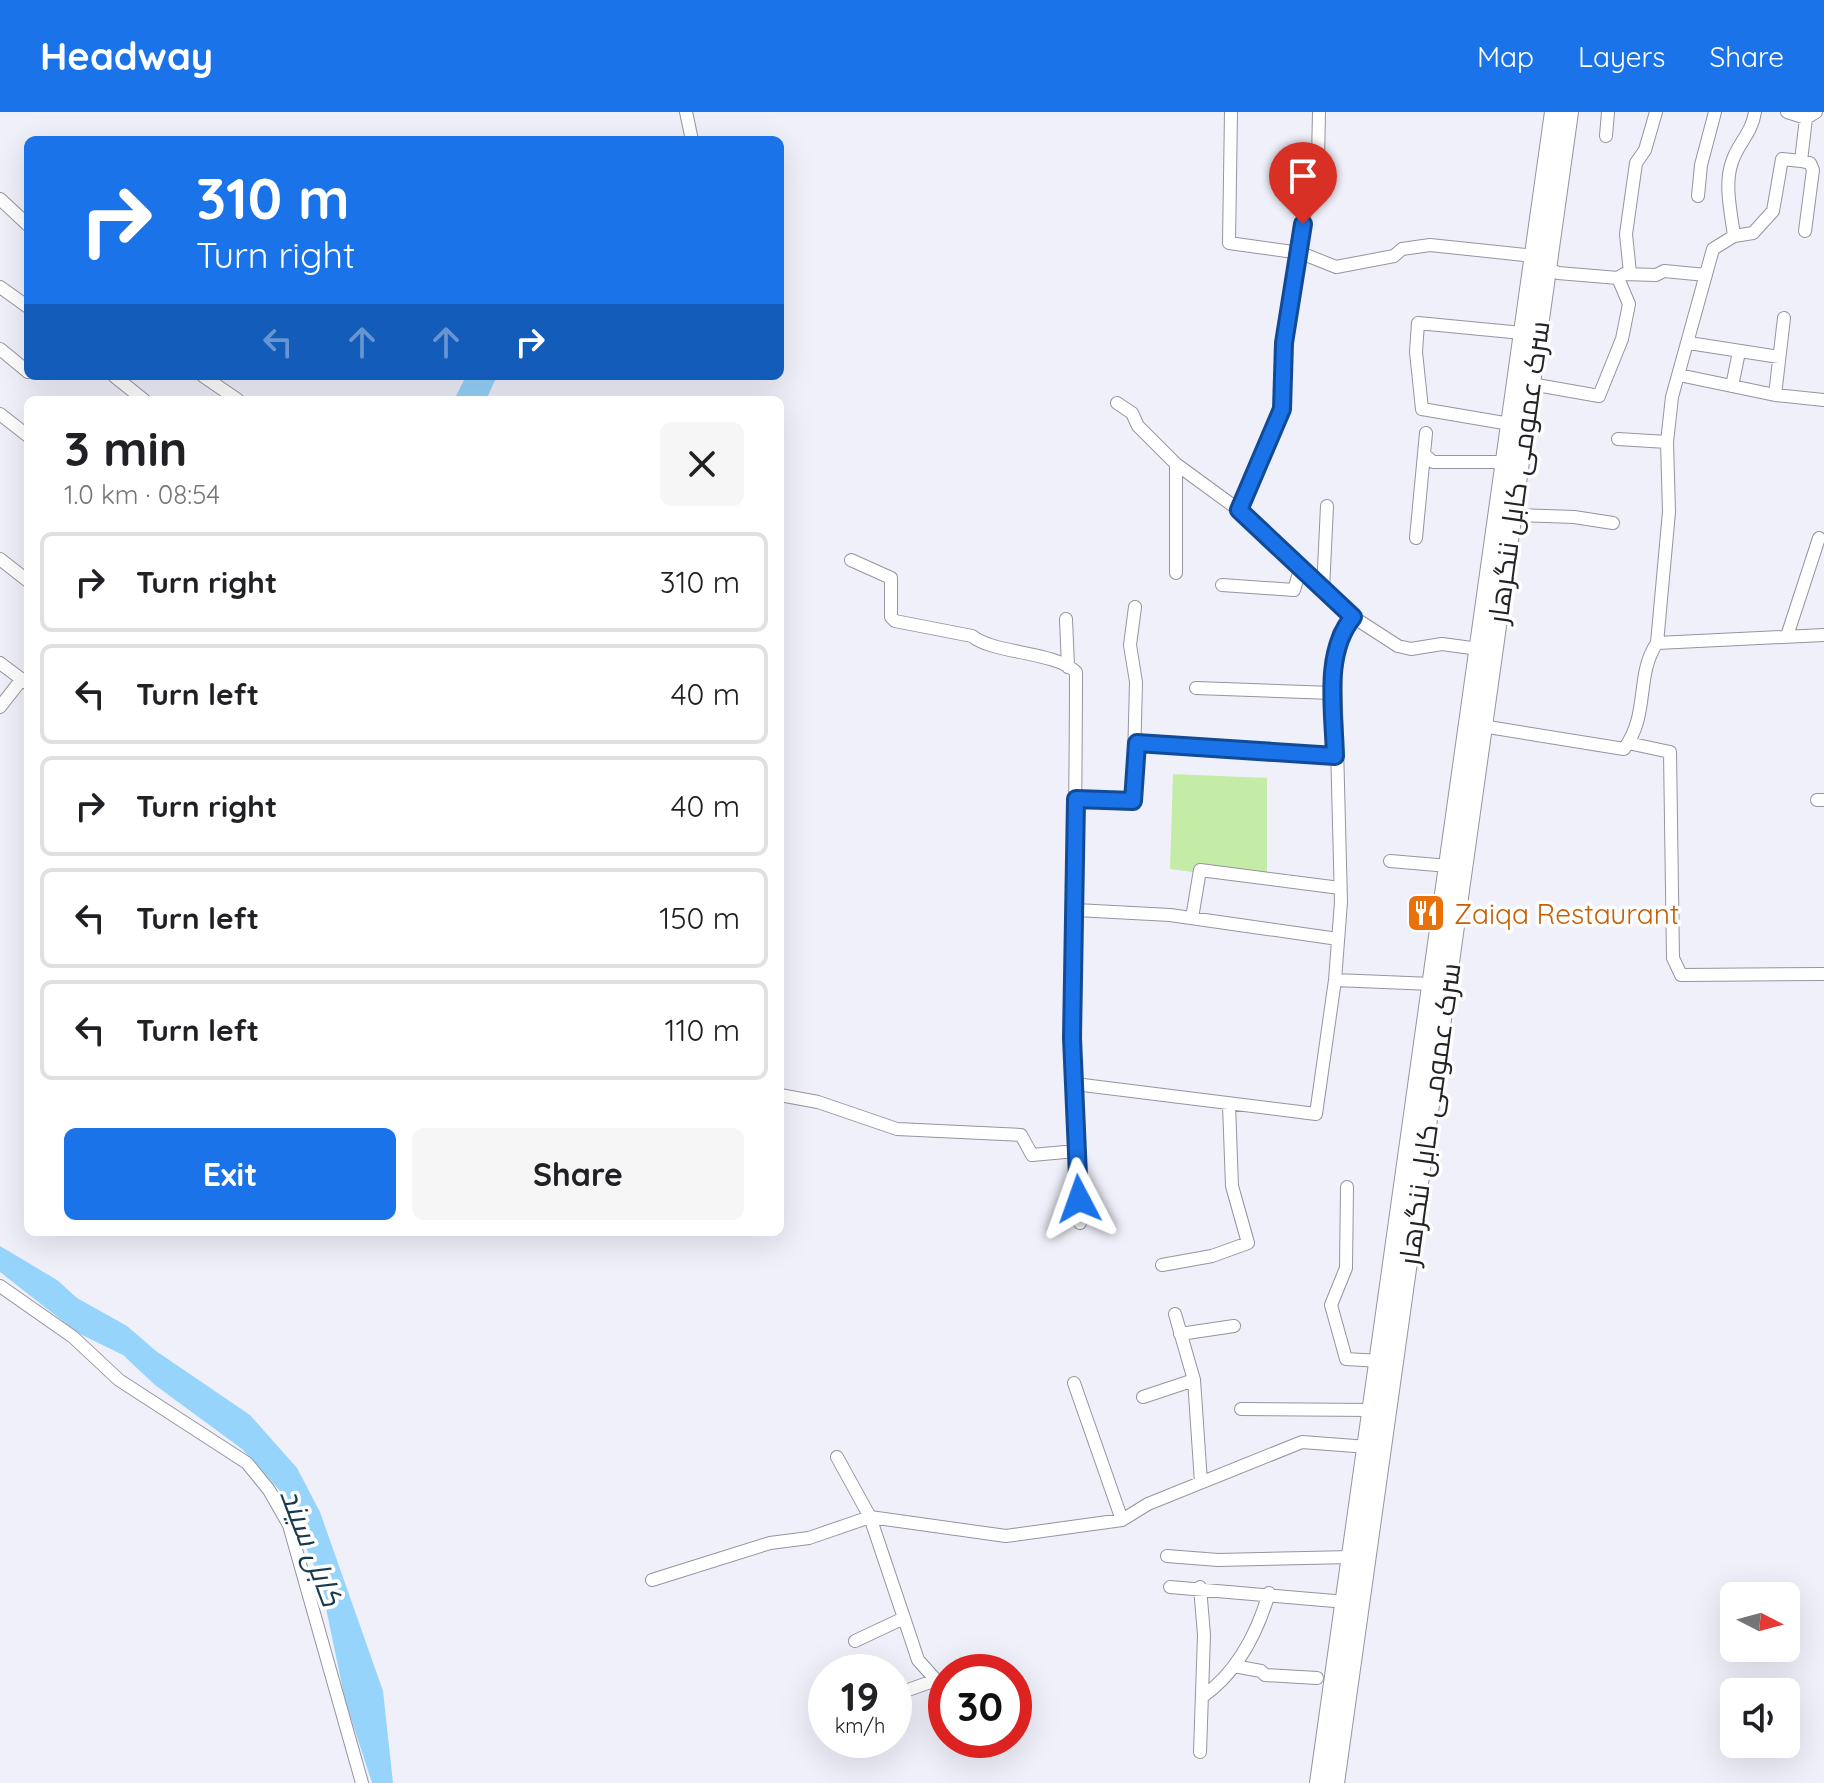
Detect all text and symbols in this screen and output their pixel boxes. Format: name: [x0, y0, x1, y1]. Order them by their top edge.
text: Headway: [40, 32, 213, 80]
text: Map: [1477, 39, 1534, 74]
text: Layers: [1578, 39, 1665, 74]
text: Share: [1709, 39, 1784, 74]
pin: [1269, 142, 1337, 224]
icon: arrive: [1281, 154, 1325, 198]
text: 310 m: [196, 163, 350, 233]
icon: right: [64, 168, 168, 272]
text: Turn right: [196, 232, 355, 277]
street label: سرک عمومی کابل ننگرهار: [1479, 319, 1557, 627]
icon: left: [256, 320, 300, 364]
icon: ahead: [340, 320, 384, 364]
icon: ahead: [424, 320, 468, 364]
icon: right: [508, 320, 552, 364]
text: 3 min: [64, 418, 187, 478]
button: close: [660, 422, 744, 506]
text: 1.0 km · 08:54: [64, 478, 220, 511]
icon: right: [68, 560, 112, 604]
text: Turn right: [136, 563, 277, 601]
text: 310 m: [660, 563, 740, 601]
icon: left: [68, 672, 112, 716]
text: Turn left: [136, 675, 259, 713]
text: 40 m: [671, 675, 740, 713]
icon: right: [68, 784, 112, 828]
text: Turn right: [136, 787, 277, 825]
text: 40 m: [671, 787, 740, 825]
restaurant icon: Zaiqa Restaurant: [1405, 892, 1447, 934]
icon: left: [68, 896, 112, 940]
place label: Zaiqa Restaurant: [1454, 896, 1679, 931]
text: Turn left: [136, 899, 259, 937]
text: 150 m: [659, 899, 740, 937]
street label: سرک عمومی کابل ننگرهار: [1390, 961, 1468, 1269]
icon: left: [68, 1008, 112, 1052]
text: Turn left: [136, 1011, 259, 1049]
text: 110 m: [664, 1011, 740, 1049]
button: Exit: [64, 1128, 396, 1220]
button: Share: [412, 1128, 744, 1220]
position arrow: [1037, 1157, 1121, 1241]
water label: کابل سيند: [272, 1483, 352, 1612]
north arrow: [1720, 1582, 1800, 1662]
map controls: [1720, 1582, 1800, 1758]
speed limit sign: 30: [928, 1654, 1032, 1758]
text: 19: [841, 1671, 879, 1721]
button: sound: [1720, 1678, 1800, 1758]
text: km/h: [835, 1713, 885, 1738]

